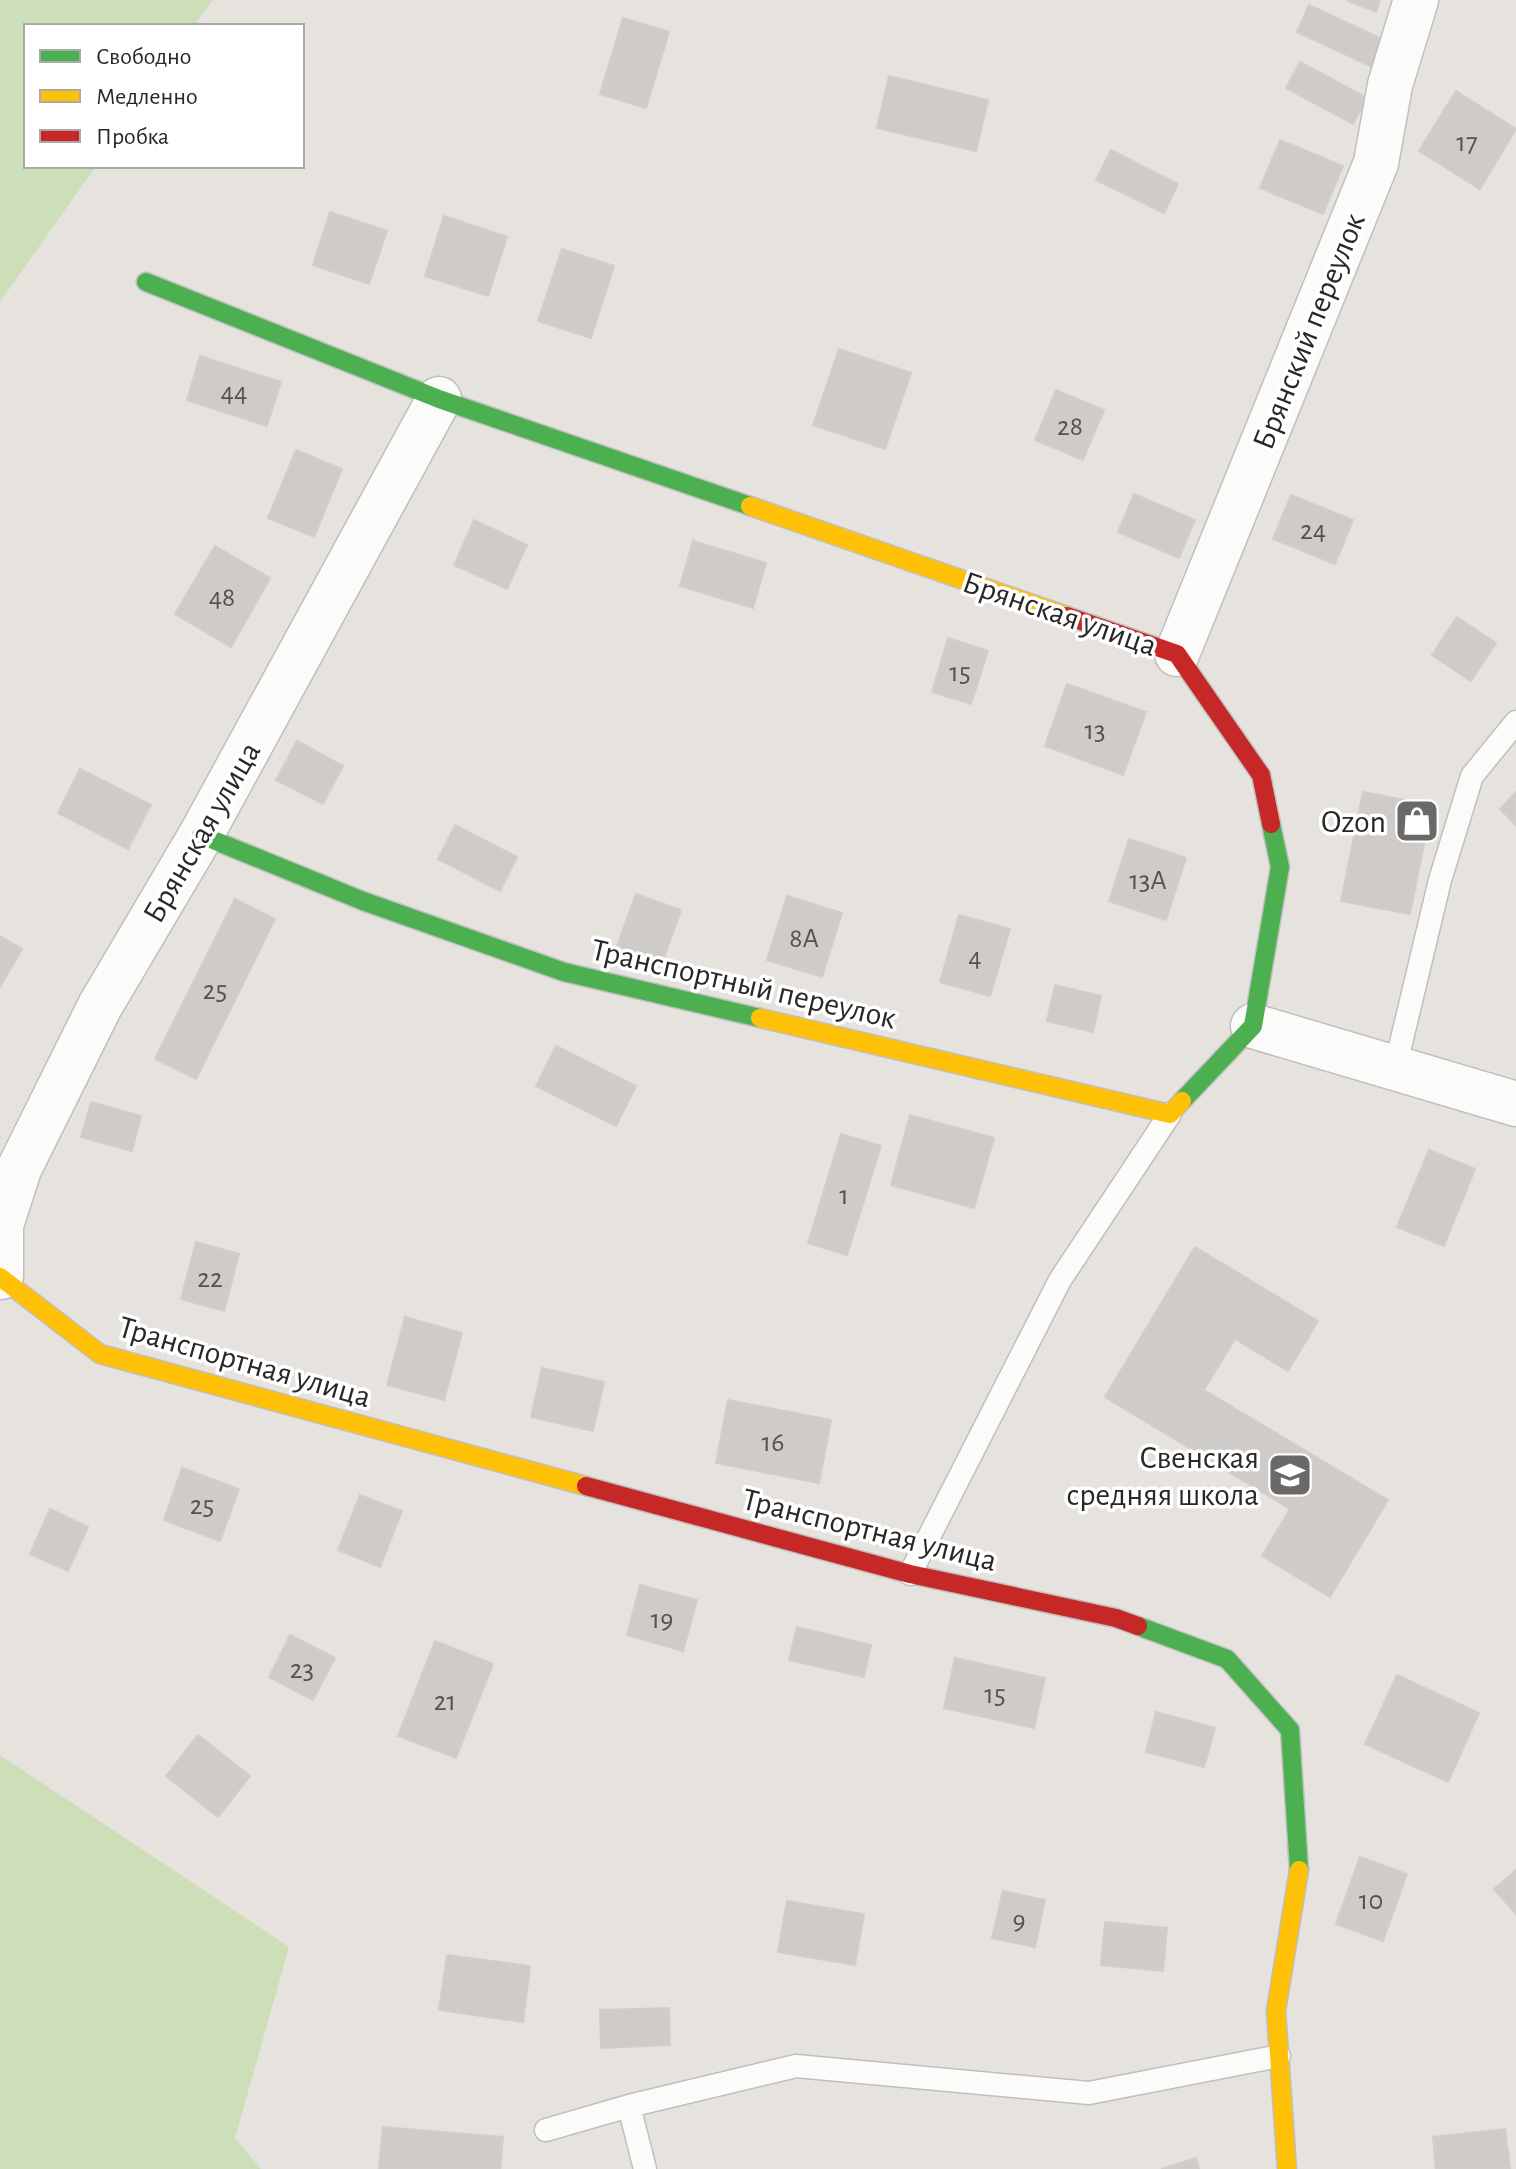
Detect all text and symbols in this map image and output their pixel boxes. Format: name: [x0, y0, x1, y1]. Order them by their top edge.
legend: [24, 24, 304, 168]
text: Свободно: [96, 45, 191, 69]
text: Медленно: [96, 85, 198, 109]
text: Пробка: [96, 125, 169, 149]
house number: 17: [1456, 129, 1478, 157]
street label: Брянский переулок: [1247, 208, 1371, 454]
house number: 44: [221, 379, 247, 407]
house number: 28: [1057, 413, 1083, 441]
house number: 24: [1300, 517, 1326, 545]
street label: Брянская улица: [959, 566, 1161, 662]
house number: 48: [209, 584, 235, 612]
house number: 15: [949, 659, 971, 687]
house number: 13: [1084, 717, 1106, 745]
street label: Брянская улица: [137, 737, 266, 928]
shop icon: Ozon: [1393, 797, 1441, 845]
place label: Ozon: [1321, 806, 1386, 838]
house number: 13А: [1129, 867, 1167, 895]
house number: 8А: [789, 925, 819, 953]
street label: Транспортный переулок: [588, 933, 899, 1035]
house number: 4: [968, 944, 982, 972]
house number: 25: [203, 977, 227, 1005]
house number: 1: [839, 1182, 849, 1210]
house number: 22: [197, 1265, 223, 1293]
street label: Транспортная улица: [115, 1311, 374, 1413]
house number: 16: [762, 1429, 784, 1457]
place label: Свенская средняя школа: [1066, 1442, 1259, 1511]
school or university icon: Свенская средняя школа: [1266, 1451, 1314, 1499]
street label: Транспортная улица: [739, 1483, 1000, 1577]
house number: 25: [190, 1492, 214, 1520]
house number: 19: [651, 1606, 673, 1634]
house number: 23: [290, 1656, 314, 1684]
house number: 15: [984, 1681, 1006, 1709]
house number: 21: [434, 1688, 456, 1716]
house number: 10: [1359, 1887, 1383, 1915]
house number: 9: [1012, 1907, 1026, 1935]

